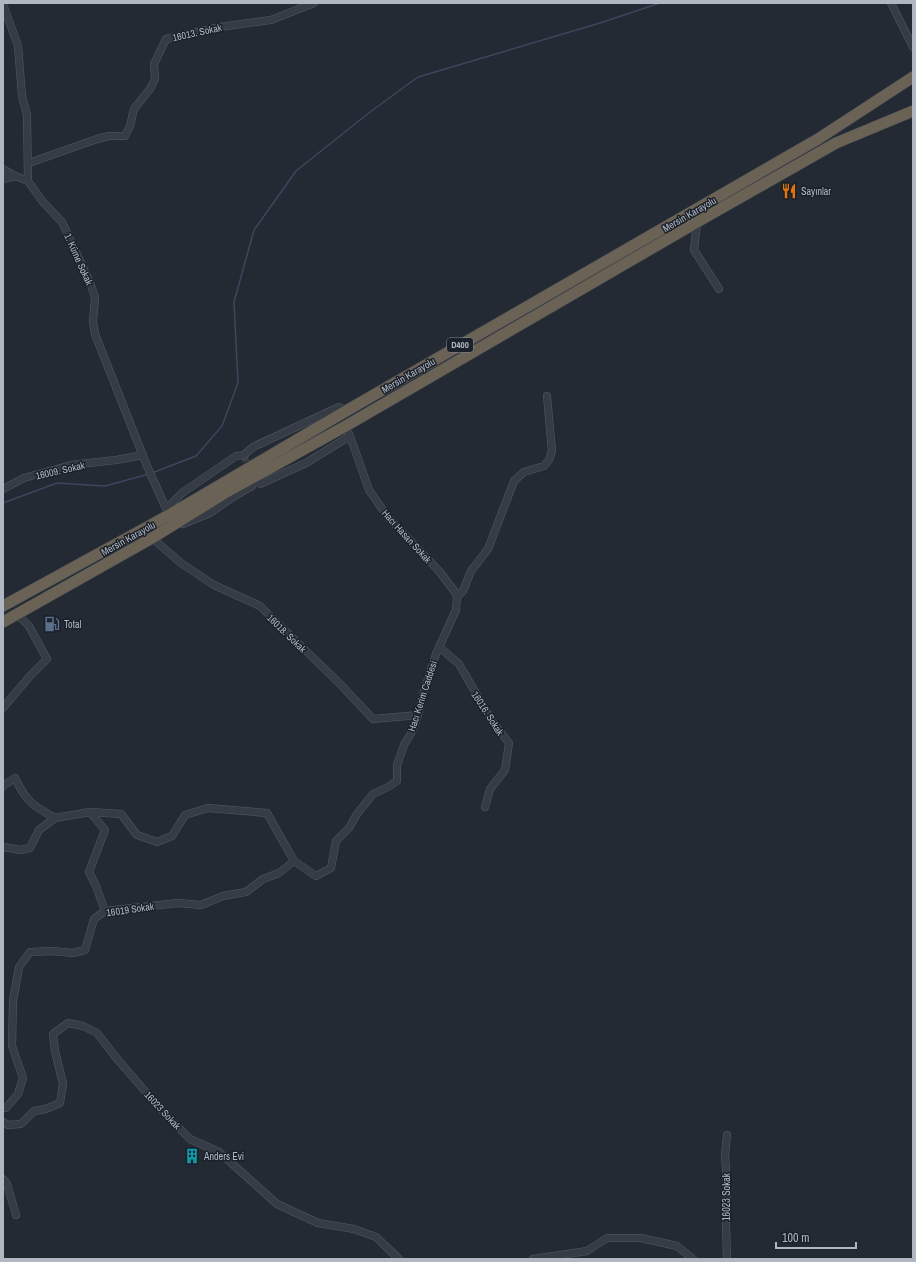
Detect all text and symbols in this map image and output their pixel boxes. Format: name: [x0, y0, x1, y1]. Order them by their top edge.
street label: 16013. Sokak: [171, 21, 224, 44]
restaurant icon: Sayınlar: [780, 182, 798, 200]
place label: Sayınlar: [801, 185, 831, 198]
street label: Mersin Karayolu: [660, 194, 718, 235]
street label: 1. Küme Sokak: [61, 231, 96, 288]
road number: D400: [447, 338, 473, 352]
street label: Mersin Karayolu: [379, 355, 437, 396]
street label: 16009. Sokak: [34, 458, 87, 482]
street label: Hacı Hasan Sokak: [379, 507, 435, 567]
street label: Mersin Karayolu: [99, 518, 158, 559]
street label: 16018. Sokak: [264, 611, 310, 656]
fuel station icon: Total: [43, 615, 61, 633]
place label: Total: [64, 618, 81, 631]
street label: Hacı Kerim Caddesi: [405, 659, 440, 733]
street label: 16016. Sokak: [468, 689, 507, 739]
street label: 16019 Sokak: [105, 900, 156, 919]
street label: 16023 Sokak: [142, 1088, 184, 1133]
building icon: Anders Evi: [183, 1147, 201, 1165]
place label: Anders Evi: [203, 1150, 244, 1163]
street label: 16023 Sokak: [720, 1172, 733, 1221]
scale bar: [776, 1224, 856, 1250]
text: 100 m: [782, 1230, 809, 1246]

